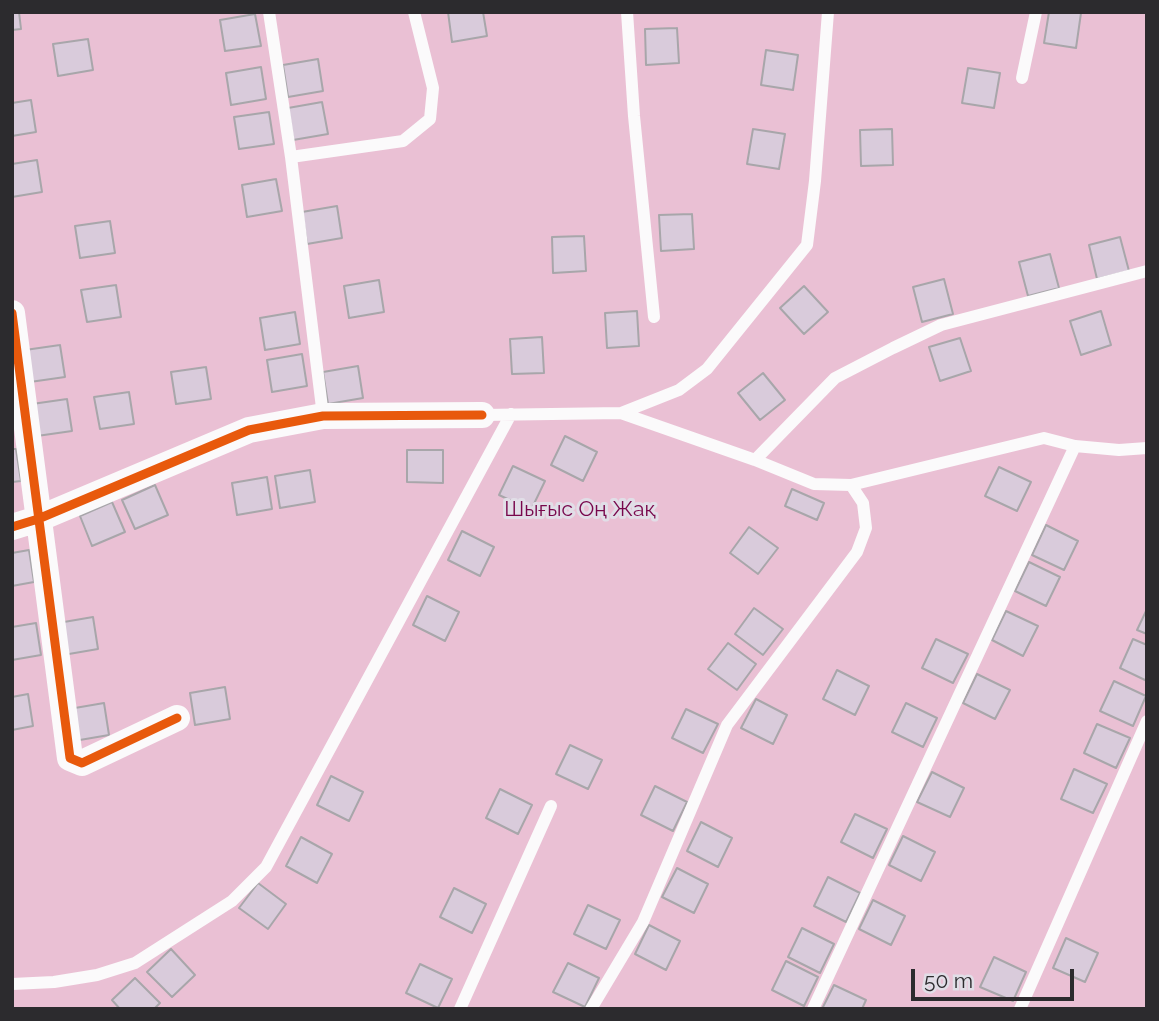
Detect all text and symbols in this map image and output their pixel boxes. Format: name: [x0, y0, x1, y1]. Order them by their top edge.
park label: Шығыс Оң Жақ: [504, 497, 656, 523]
scale bar: [914, 954, 1077, 998]
text: 50 m: [924, 968, 973, 993]

